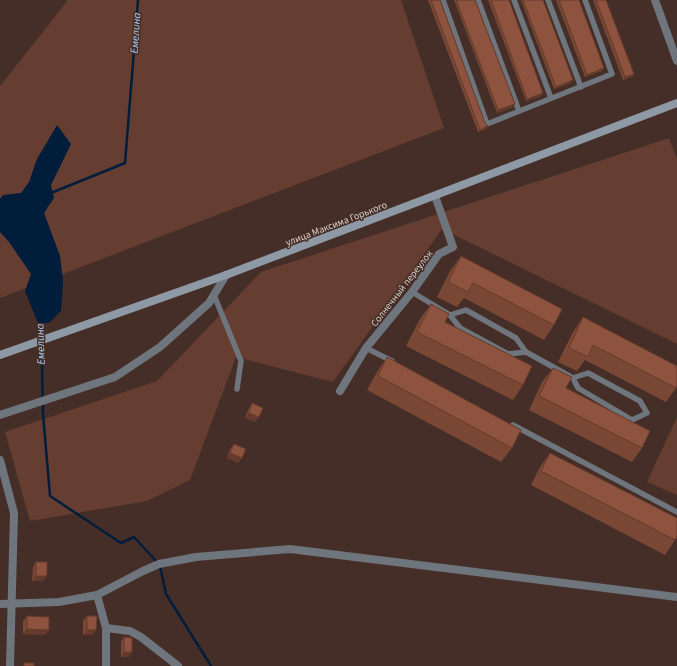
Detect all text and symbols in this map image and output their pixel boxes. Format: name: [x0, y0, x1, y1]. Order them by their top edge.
water label: Емелина: [127, 12, 144, 54]
street label: улица Максима Горького: [283, 198, 389, 250]
street label: Солнечный переулок: [367, 247, 436, 330]
water label: Емелина: [32, 323, 49, 365]

